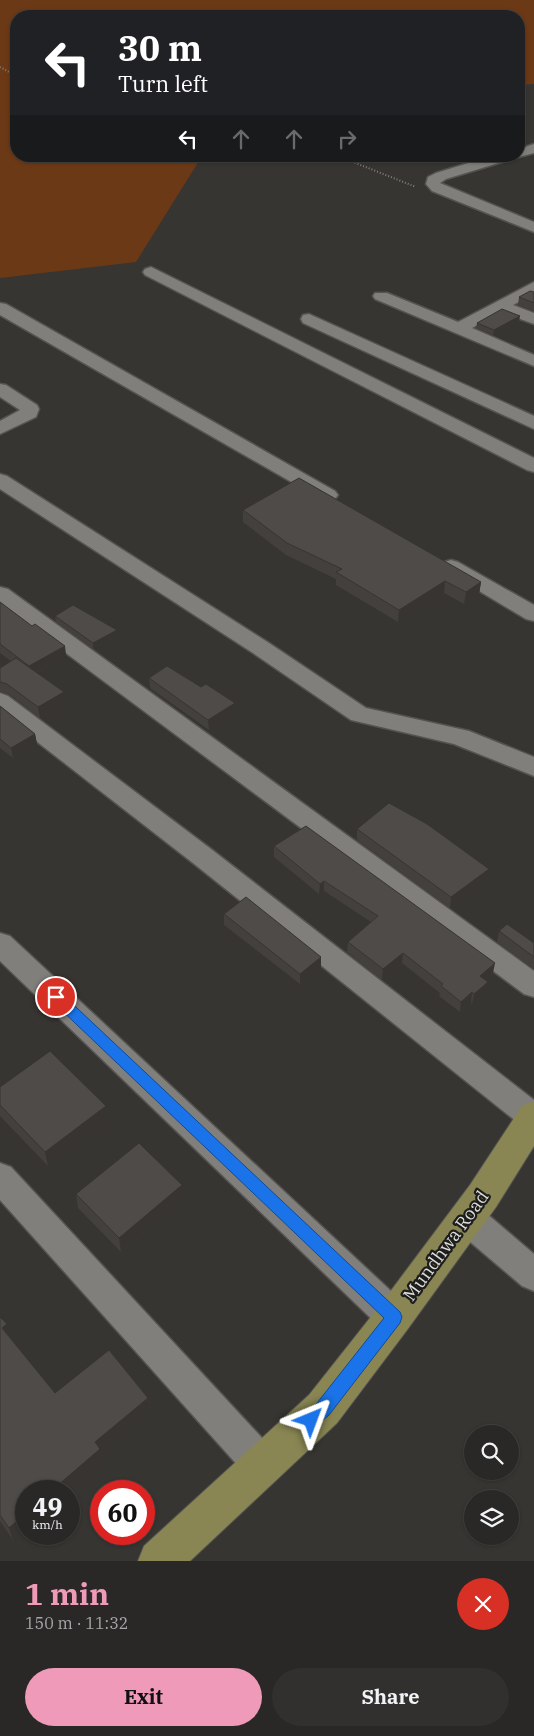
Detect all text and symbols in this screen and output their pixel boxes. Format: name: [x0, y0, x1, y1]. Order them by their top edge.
text: 30 m: [118, 25, 202, 71]
icon: left: [35, 30, 100, 95]
text: Turn left: [118, 69, 208, 98]
icon: left: [174, 125, 202, 153]
icon: ahead: [227, 125, 255, 153]
icon: ahead: [280, 125, 308, 153]
icon: right: [333, 125, 361, 153]
pin: [35, 976, 77, 1018]
icon: arrive: [42, 983, 70, 1011]
street label: Mundhwa Road: [398, 1186, 493, 1306]
position arrow: [284, 1393, 336, 1445]
map controls: [464, 1425, 519, 1545]
button: search: [464, 1425, 519, 1480]
speed limit sign: 60: [90, 1480, 155, 1545]
text: 49: [32, 1490, 63, 1523]
button: layers: [464, 1490, 519, 1545]
text: km/h: [32, 1517, 63, 1532]
text: 1 min: [25, 1574, 109, 1613]
button: close: [457, 1578, 509, 1630]
text: 150 m · 11:32: [25, 1613, 128, 1633]
button: Exit: [25, 1668, 262, 1726]
button: Share: [272, 1668, 509, 1726]

